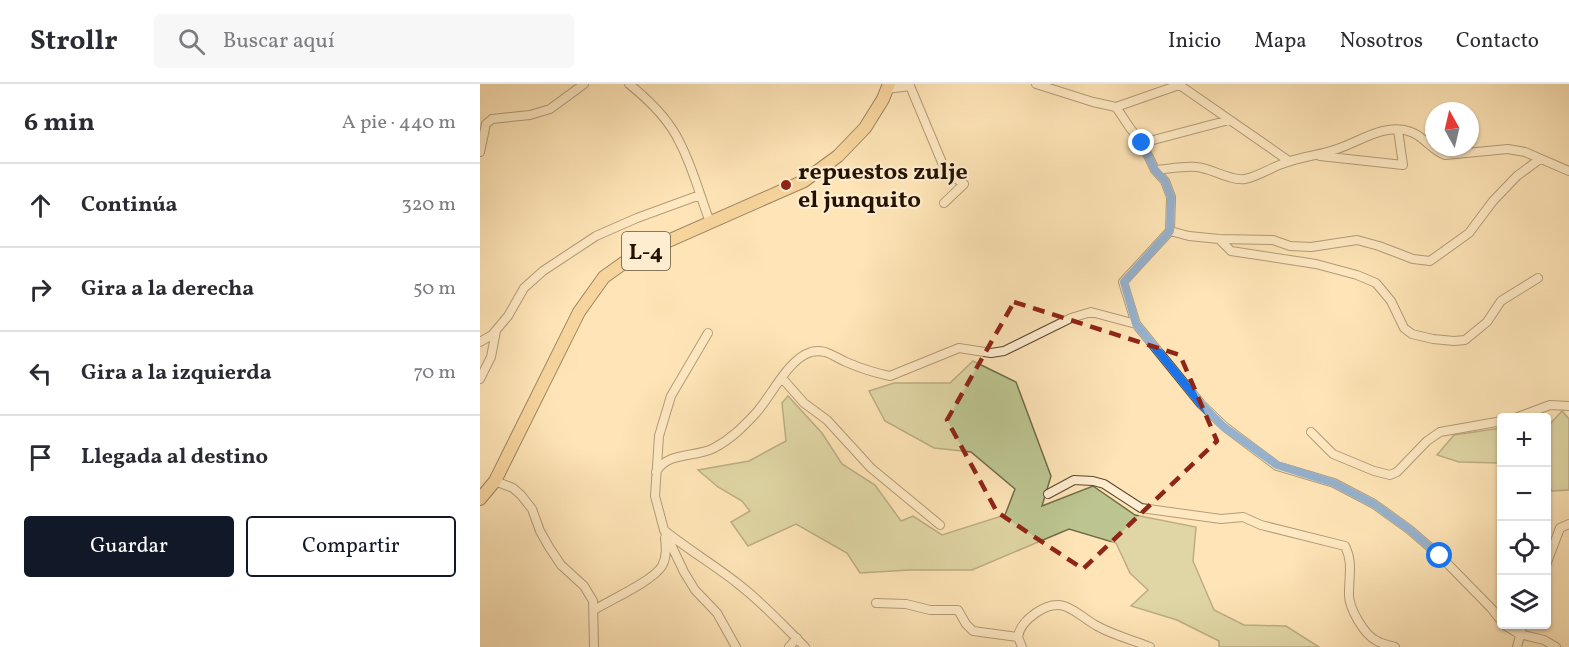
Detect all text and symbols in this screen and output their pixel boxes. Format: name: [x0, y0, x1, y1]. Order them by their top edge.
search box: [154, 14, 574, 68]
text: Strollr: [30, 22, 118, 61]
icon: search: [175, 25, 208, 58]
text: Buscar aquí: [223, 26, 335, 57]
text: Inicio: [1168, 27, 1221, 56]
text: Mapa: [1254, 27, 1307, 56]
text: Nosotros: [1340, 27, 1423, 56]
text: Contacto: [1456, 27, 1539, 56]
north arrow: [1425, 102, 1479, 156]
text: 6 min: [24, 105, 95, 141]
text: A pie · 440 m: [342, 109, 456, 137]
route end: [1128, 129, 1154, 155]
place label: repuestos zulje el junquito: [798, 156, 968, 218]
marker: repuestos zulje el junquito: [779, 178, 793, 192]
icon: ahead: [24, 189, 57, 222]
text: Continúa: [81, 190, 178, 221]
text: 320 m: [401, 191, 456, 219]
road number: L-4: [622, 232, 670, 270]
icon: right: [24, 273, 57, 306]
text: Gira a la derecha: [81, 274, 254, 305]
text: 50 m: [413, 275, 456, 303]
icon: left: [24, 357, 57, 390]
text: Gira a la izquierda: [81, 358, 272, 389]
text: 70 m: [413, 359, 456, 387]
map controls: [1497, 413, 1551, 629]
button: +: [1497, 413, 1551, 467]
icon: arrive: [24, 441, 57, 474]
text: Llegada al destino: [81, 442, 268, 473]
button: −: [1497, 467, 1551, 521]
button: Guardar: [24, 516, 234, 577]
button: Compartir: [246, 516, 456, 577]
button: locate: [1497, 521, 1551, 575]
route start: [1426, 542, 1452, 568]
button: layers: [1497, 575, 1551, 629]

